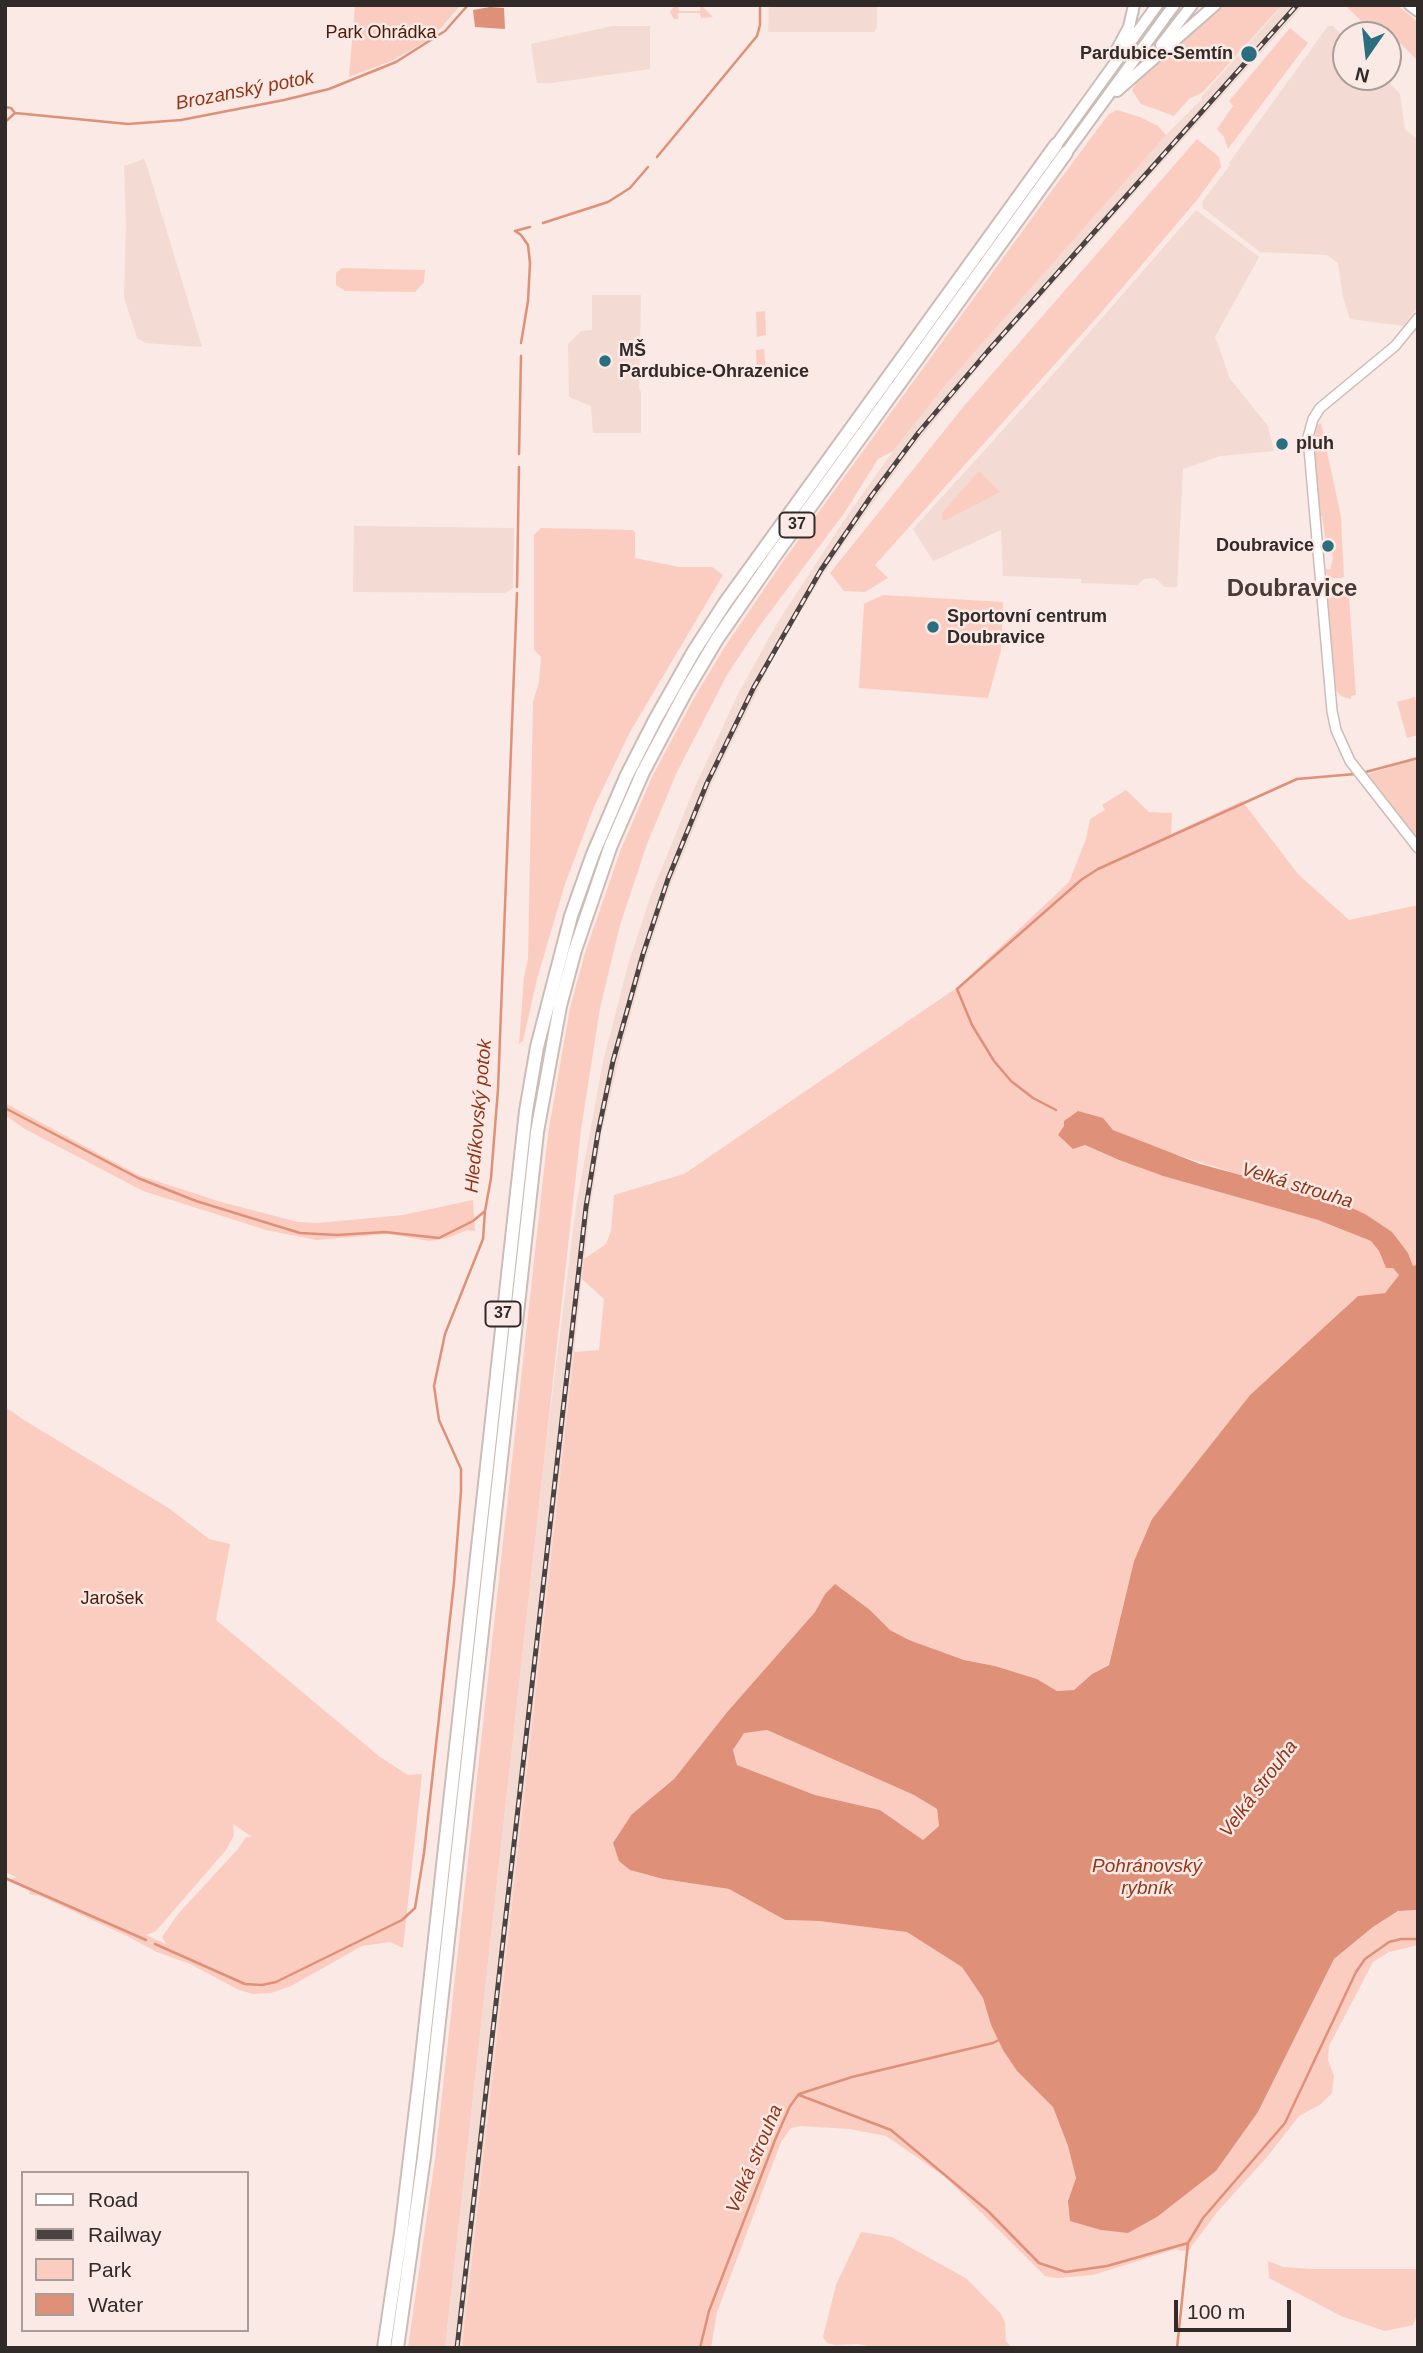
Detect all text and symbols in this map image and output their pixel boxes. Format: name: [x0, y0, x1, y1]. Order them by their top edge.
north arrow: [1332, 21, 1402, 91]
park label: Park Ohrádka: [325, 22, 437, 44]
place label: Pardubice-Semtín: [1080, 43, 1233, 65]
marker: Pardubice-Semtín: [1239, 44, 1259, 64]
text: N: [1353, 63, 1371, 87]
water label: Brozanský potok: [174, 66, 316, 116]
place label: MŠ Pardubice-Ohrazenice: [619, 340, 809, 382]
marker: MŠ Pardubice-Ohrazenice: [597, 353, 613, 369]
place label: pluh: [1296, 433, 1334, 455]
marker: pluh: [1274, 436, 1290, 452]
road number: 37: [780, 512, 814, 538]
place label: Doubravice: [1216, 535, 1314, 557]
marker: Doubravice: [1320, 538, 1336, 554]
district label: Doubravice: [1227, 575, 1357, 603]
place label: Sportovní centrum Doubravice: [947, 606, 1107, 648]
marker: Sportovní centrum Doubravice: [925, 619, 941, 635]
water label: Hledíkovský potok: [461, 1038, 497, 1194]
water label: Velká strouha: [1238, 1158, 1356, 1214]
road number: 37: [486, 1302, 520, 1326]
park label: Jarošek: [80, 1588, 144, 1610]
water label: Velká strouha: [1215, 1736, 1303, 1842]
water label: Pohránovský rybník: [1092, 1856, 1202, 1900]
water label: Velká strouha: [722, 2101, 788, 2217]
legend: [21, 2171, 248, 2332]
text: Road: [88, 2188, 138, 2211]
text: Railway: [88, 2223, 162, 2246]
text: Park: [88, 2258, 131, 2281]
scale bar: [1178, 2286, 1295, 2330]
text: Water: [88, 2293, 143, 2316]
text: 100 m: [1187, 2300, 1245, 2323]

